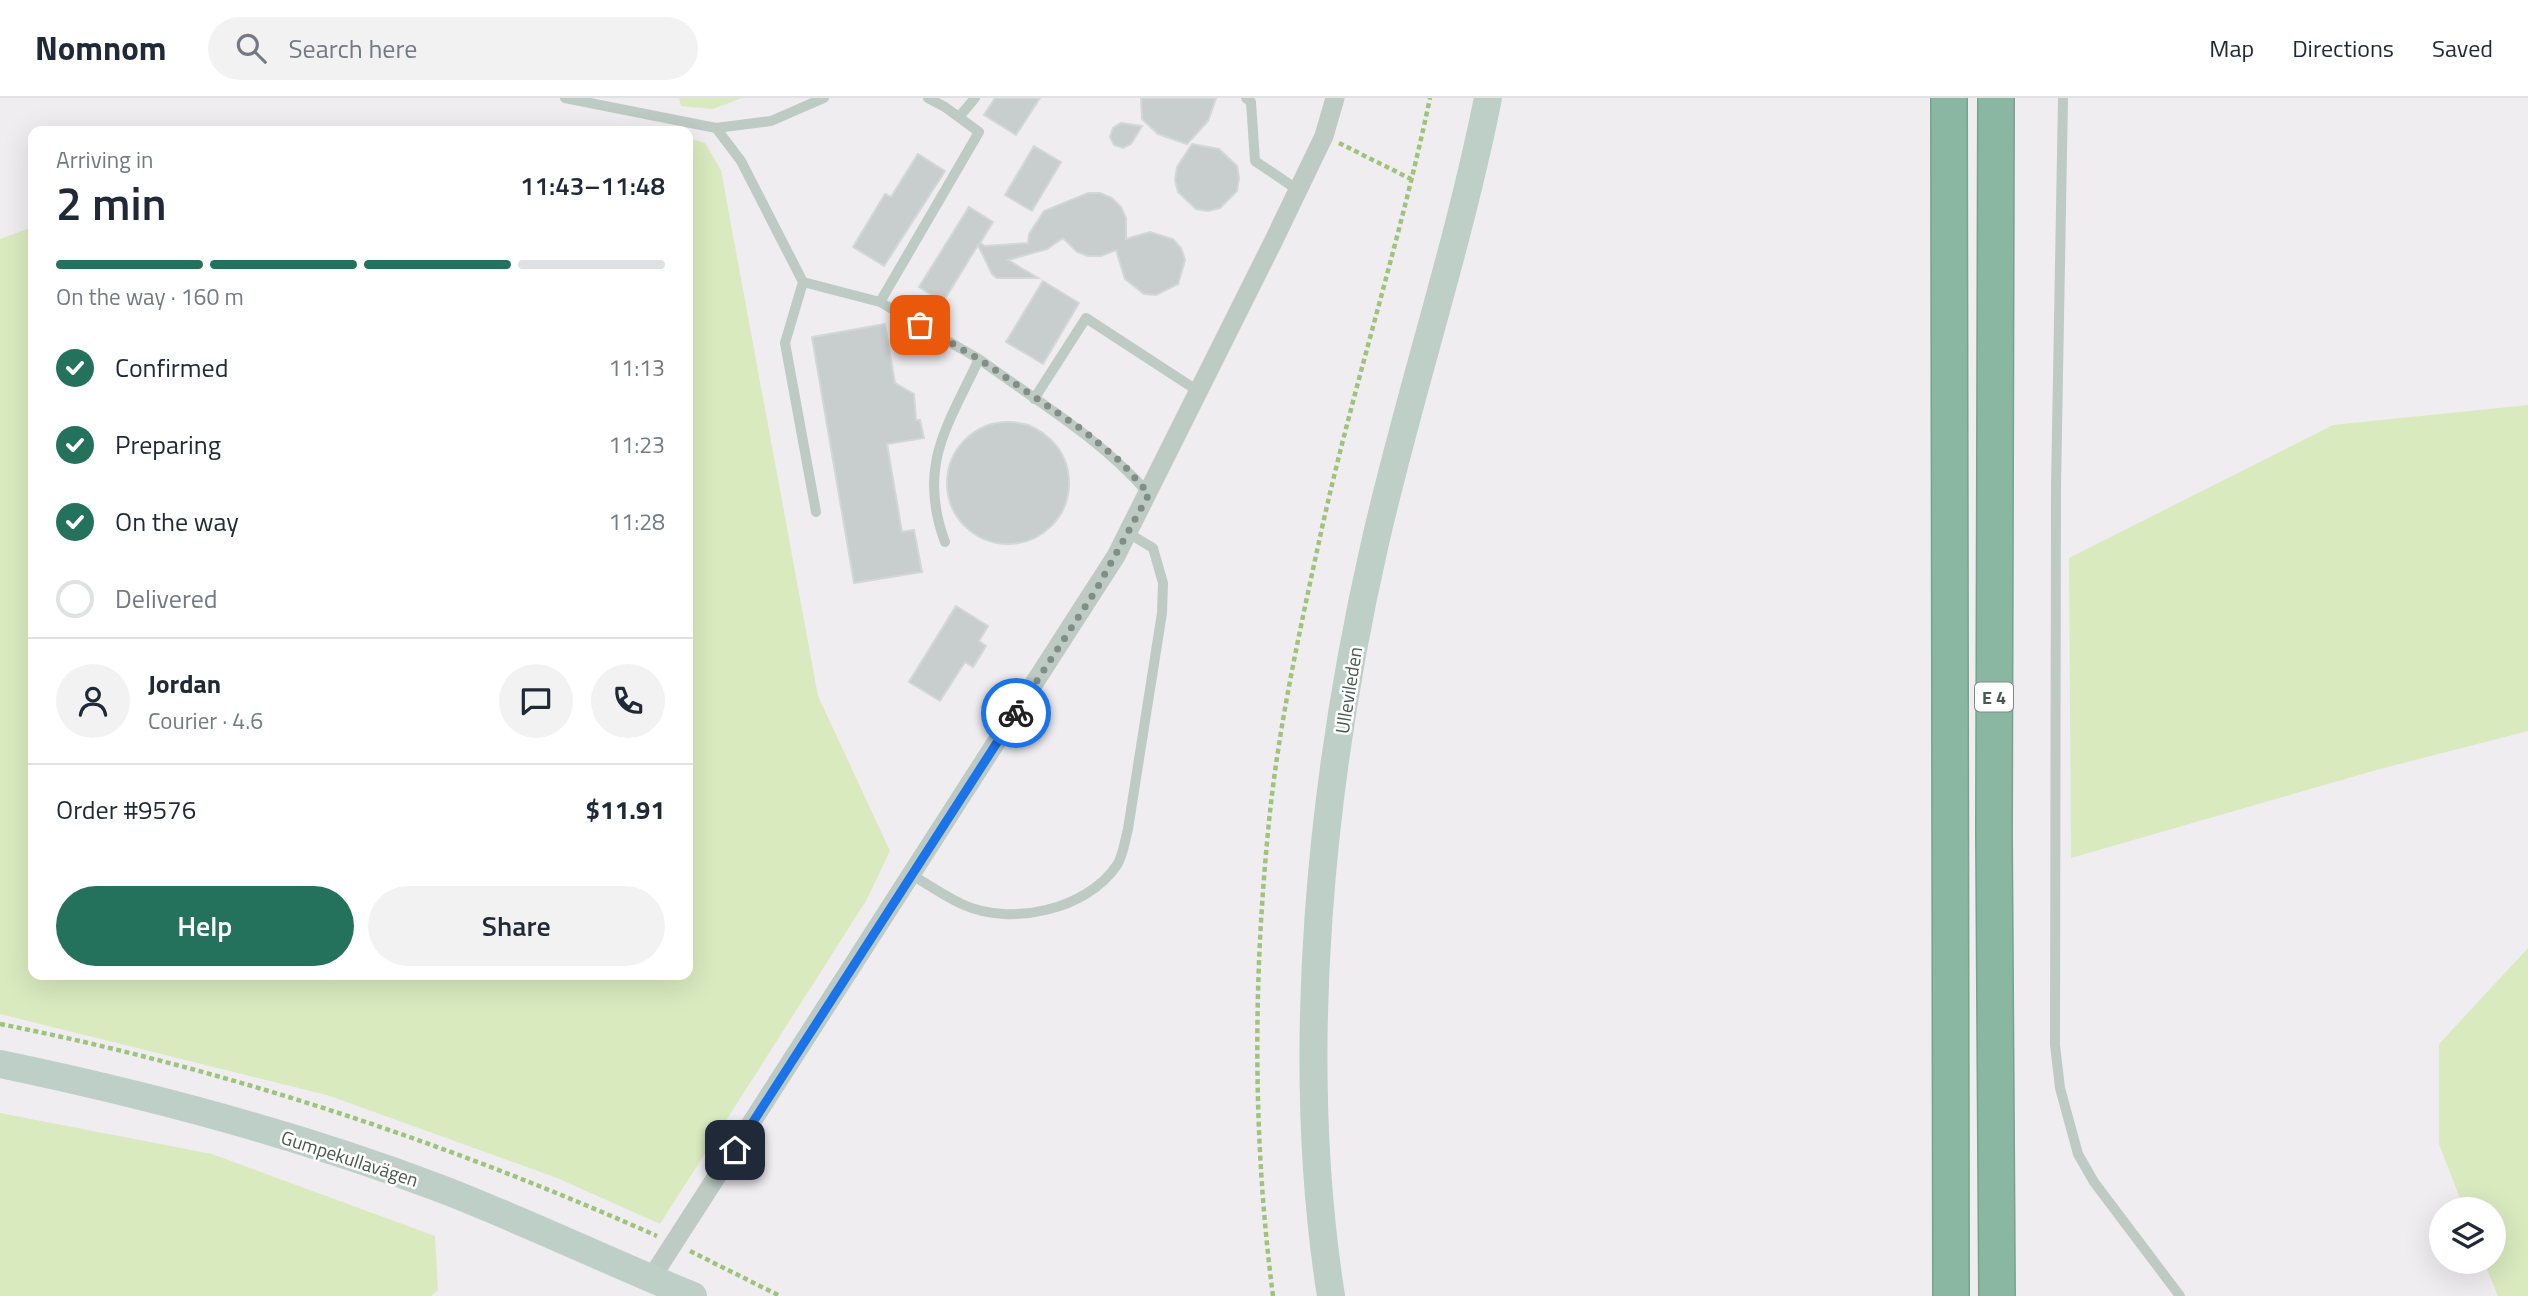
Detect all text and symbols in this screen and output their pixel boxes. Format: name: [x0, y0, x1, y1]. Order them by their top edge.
search box: [208, 17, 698, 80]
text: Nomnom: [35, 23, 166, 73]
icon: search: [232, 29, 270, 67]
text: Search here: [288, 29, 417, 68]
text: Map: [2209, 30, 2254, 66]
text: Directions: [2292, 30, 2394, 66]
text: Saved: [2432, 30, 2493, 66]
text: Arriving in: [56, 142, 153, 177]
text: 11:43–11:48: [520, 166, 665, 205]
text: 2 min: [56, 168, 167, 238]
text: On the way · 160 m: [56, 279, 244, 314]
pin: [890, 295, 950, 355]
icon: bag: [901, 306, 939, 344]
text: Confirmed: [115, 348, 229, 387]
icon: check: [56, 349, 94, 387]
text: 11:13: [608, 350, 665, 385]
text: Preparing: [115, 425, 221, 464]
icon: check: [56, 426, 94, 464]
text: 11:23: [608, 427, 665, 462]
text: On the way: [115, 502, 239, 541]
icon: check: [56, 503, 94, 541]
text: 11:28: [608, 504, 665, 539]
text: Delivered: [115, 579, 218, 618]
street label: Ullevileden: [1327, 644, 1369, 736]
button: person: [56, 664, 130, 738]
text: Jordan: [148, 664, 221, 703]
button: chat: [499, 664, 573, 738]
button: phone: [591, 664, 665, 738]
courier: [981, 678, 1051, 748]
road number: E 4: [1975, 682, 2013, 712]
icon: bike: [997, 694, 1035, 732]
text: Courier · 4.6: [148, 703, 263, 738]
text: Order #9576: [56, 790, 196, 829]
text: $11.91: [586, 790, 665, 829]
button: Help: [56, 886, 354, 966]
button: Share: [368, 886, 665, 966]
pin: [705, 1120, 765, 1180]
street label: Gumpekullavägen: [278, 1122, 422, 1194]
icon: home: [716, 1131, 754, 1169]
map controls: [2429, 1197, 2506, 1274]
button: layers: [2429, 1197, 2506, 1274]

